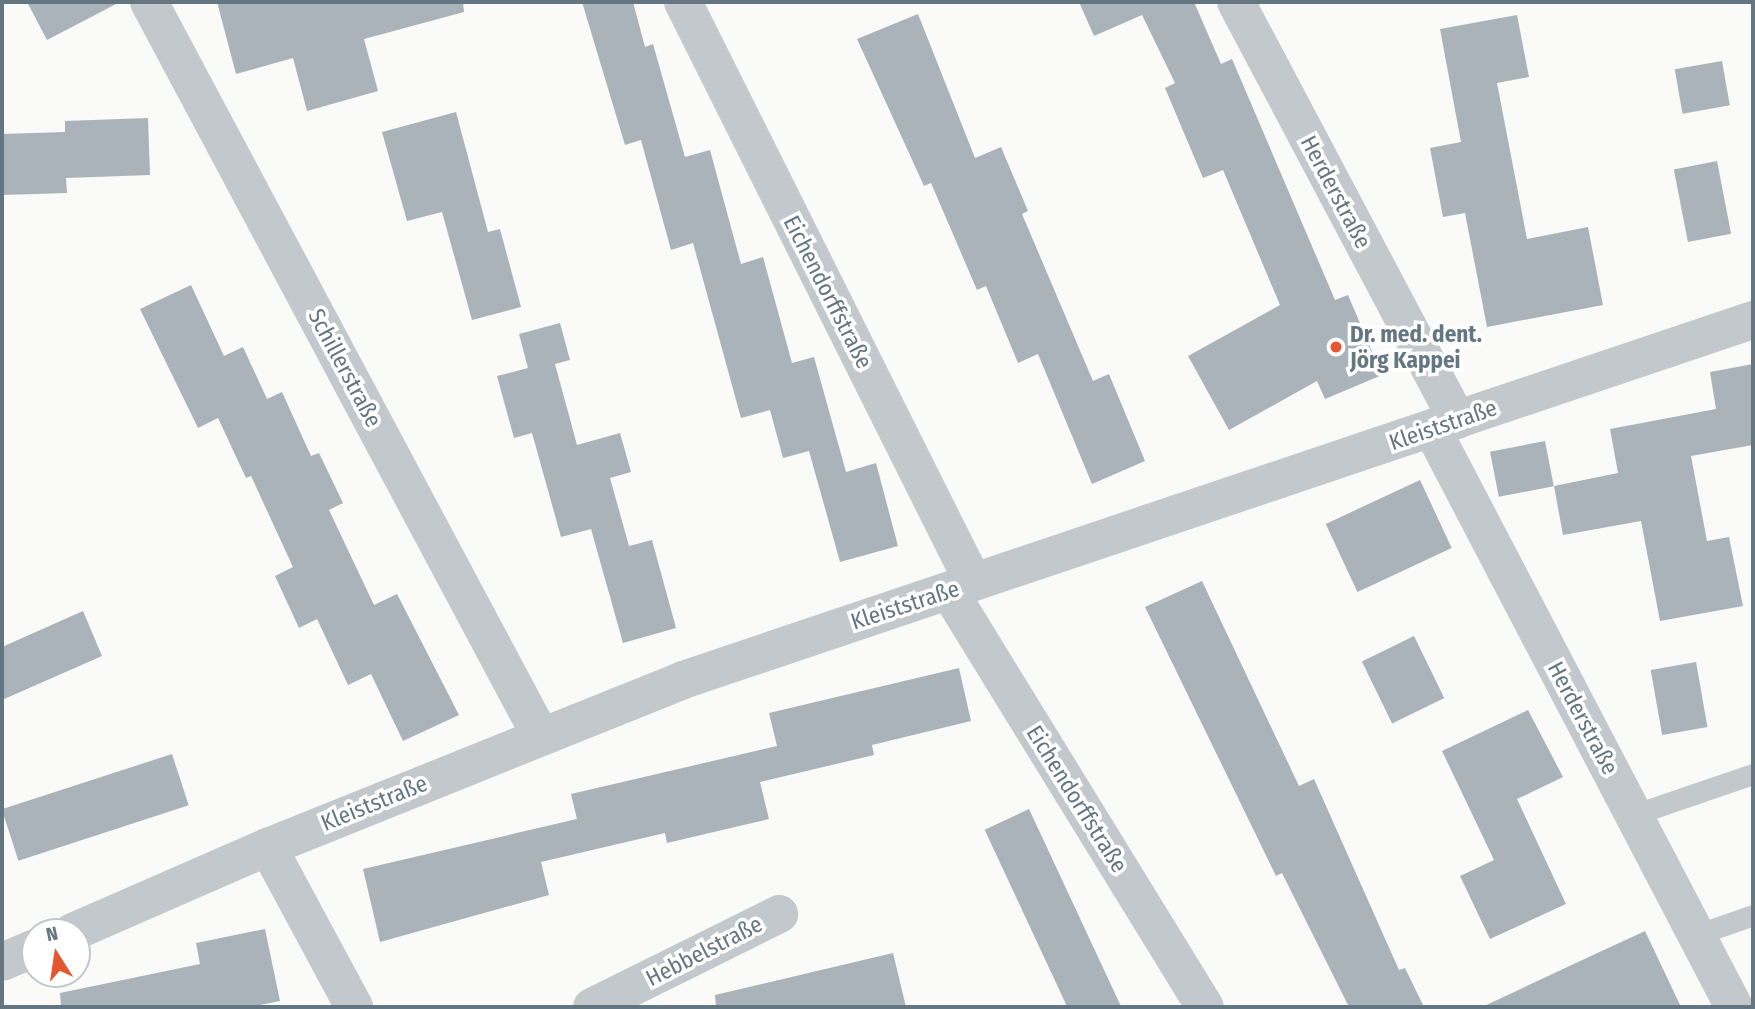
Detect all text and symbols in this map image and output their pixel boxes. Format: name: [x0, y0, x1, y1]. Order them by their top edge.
street label: Herderstraße: [1295, 131, 1377, 253]
street label: Eichendorffstraße: [778, 211, 878, 373]
street label: Schillerstraße: [302, 304, 388, 432]
place label: Dr. med. dent. Jörg Kappei: [1350, 320, 1482, 374]
marker: Dr. med. dent. Jörg Kappei: [1328, 339, 1344, 355]
street label: Kleiststraße: [1385, 394, 1501, 456]
street label: Kleiststraße: [847, 575, 963, 635]
street label: Herderstraße: [1542, 657, 1624, 779]
street label: Eichendorffstraße: [1021, 720, 1133, 878]
street label: Kleiststraße: [317, 769, 431, 837]
street label: Hebbelstraße: [641, 910, 767, 992]
north arrow: [21, 918, 91, 988]
text: N: [44, 921, 60, 946]

